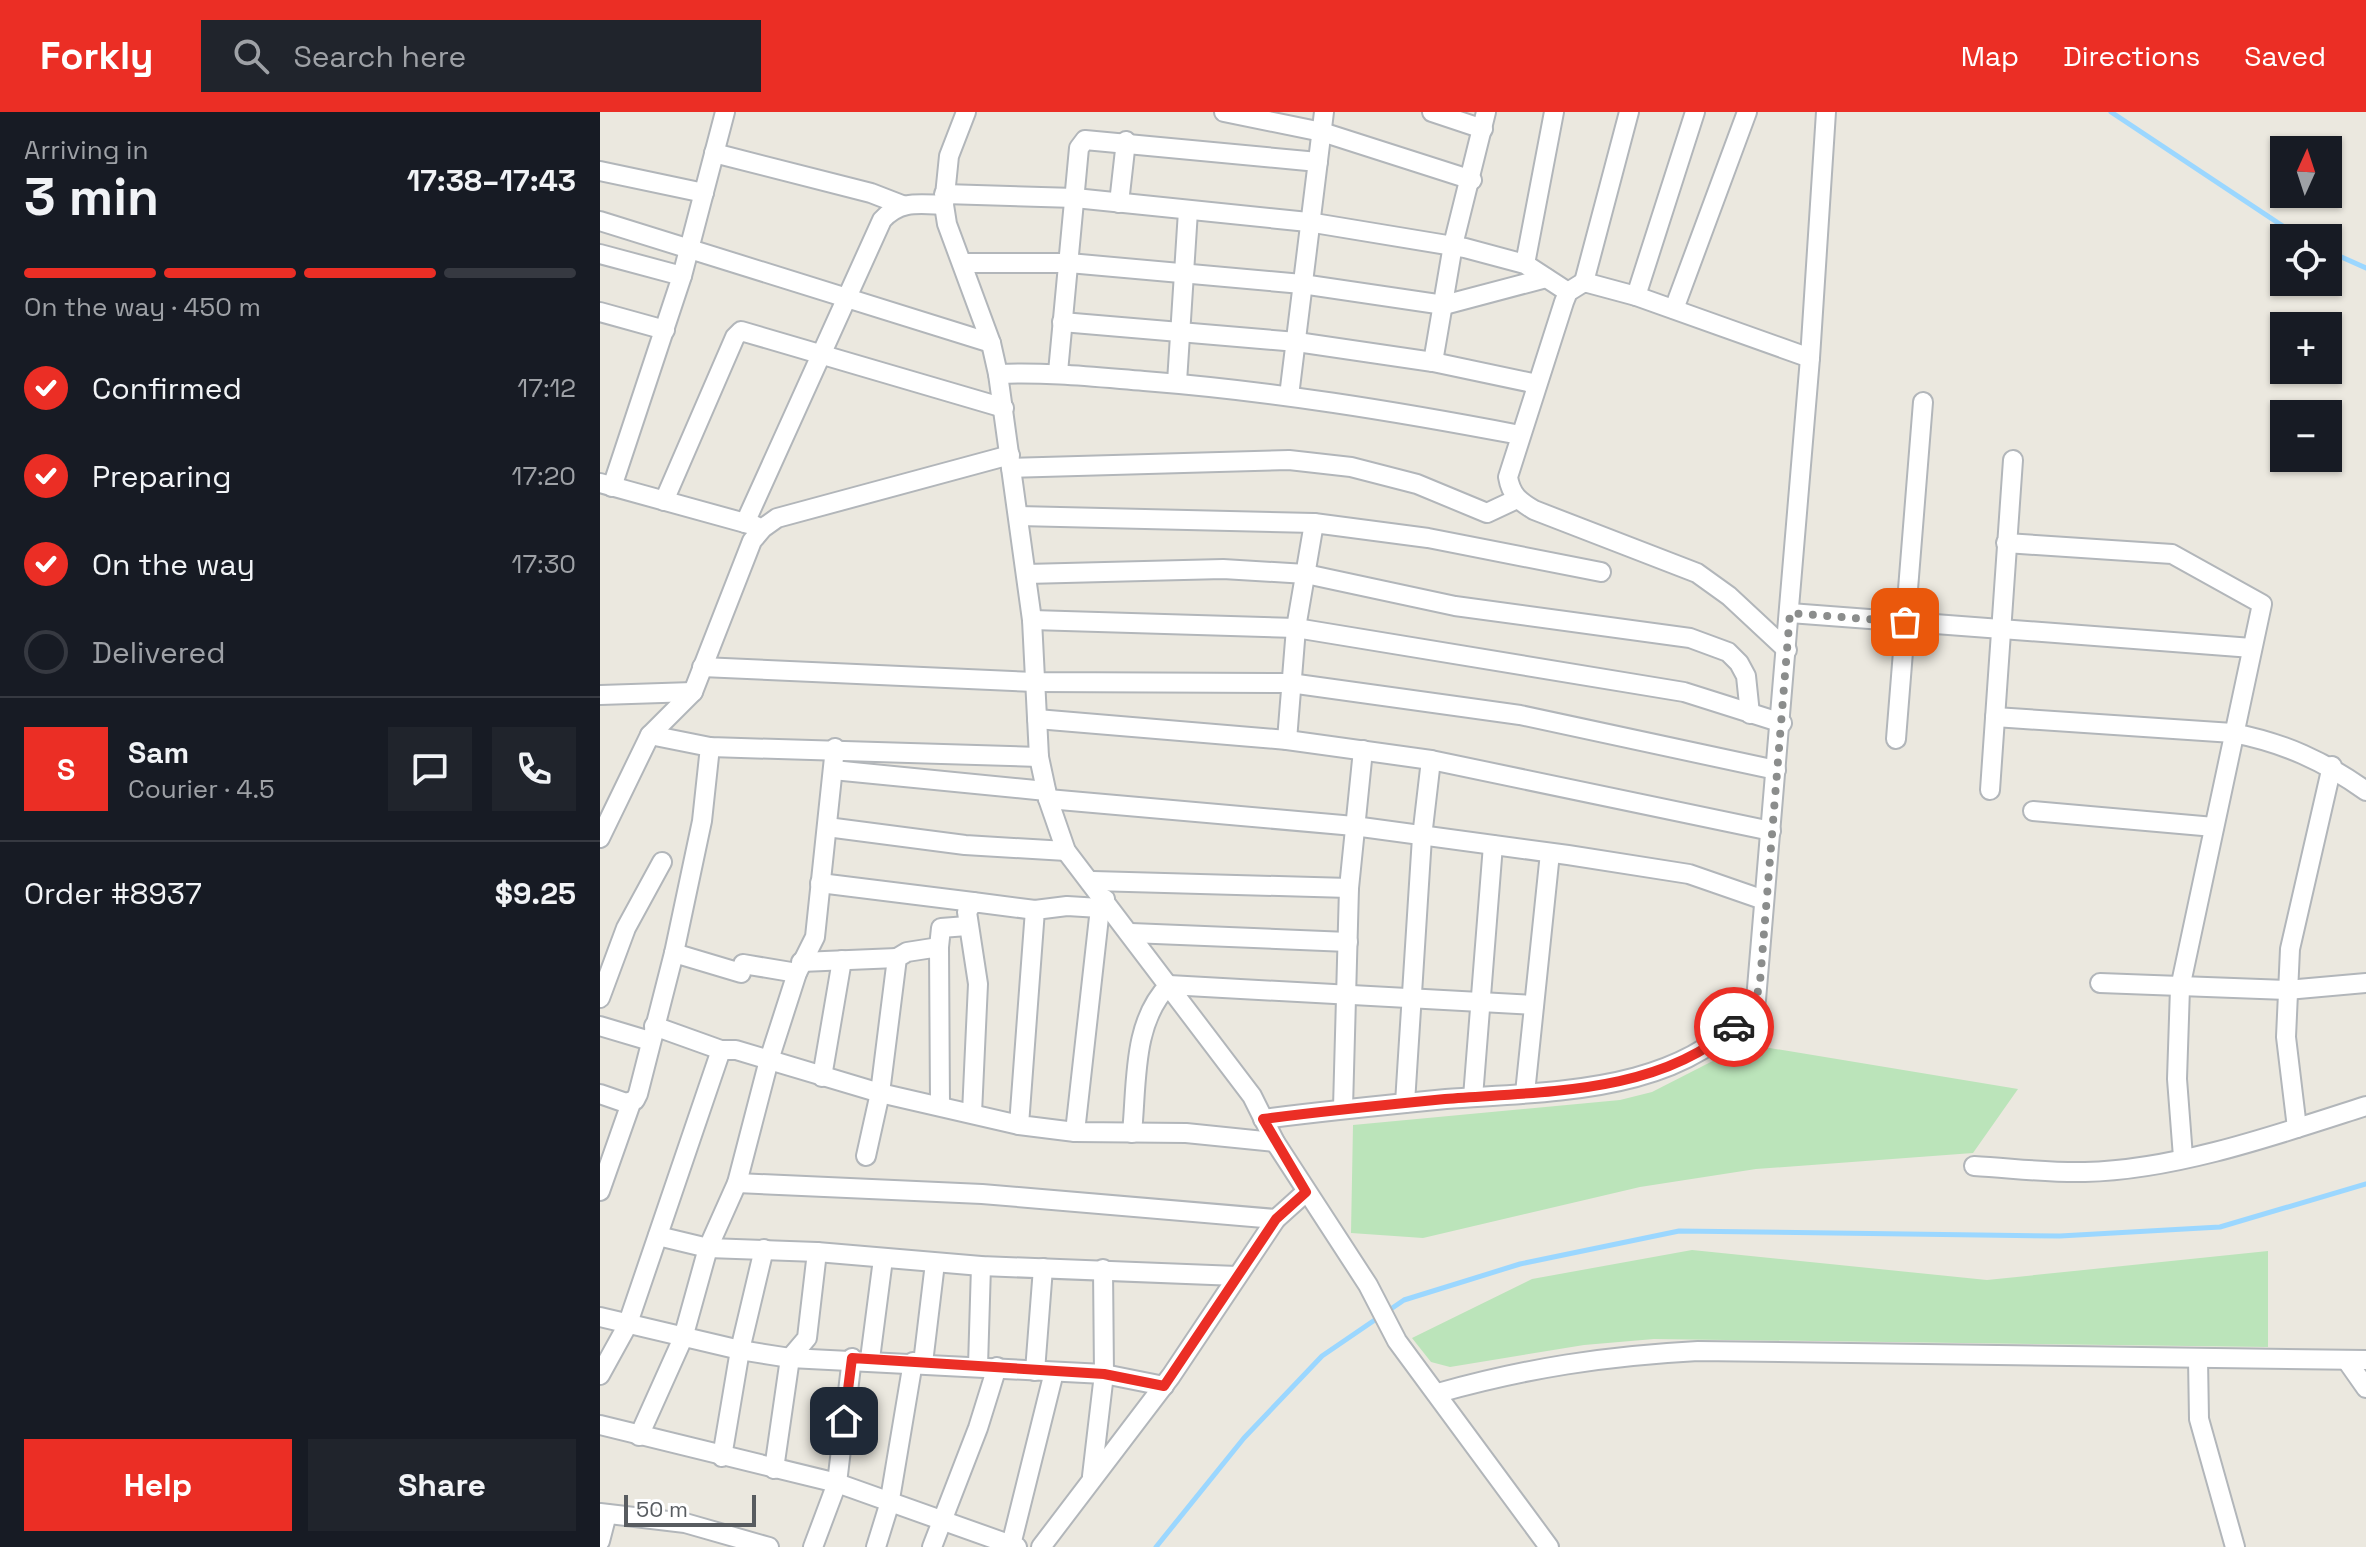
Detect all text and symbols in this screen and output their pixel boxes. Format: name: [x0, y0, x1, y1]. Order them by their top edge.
search box: [201, 20, 761, 92]
text: Forkly: [40, 32, 153, 80]
icon: search: [229, 34, 273, 78]
text: Search here: [293, 37, 466, 76]
text: Map: [1961, 38, 2019, 74]
text: Directions: [2063, 38, 2200, 74]
text: Saved: [2244, 38, 2326, 74]
text: Arriving in: [24, 133, 148, 167]
north arrow: [2270, 136, 2342, 208]
map controls: [2270, 136, 2342, 472]
text: 17:38–17:43: [407, 161, 576, 200]
text: 3 min: [24, 164, 159, 230]
button: locate: [2270, 224, 2342, 296]
text: On the way · 450 m: [24, 290, 261, 324]
button: +: [2270, 312, 2342, 384]
icon: check: [24, 366, 68, 410]
text: Confirmed: [92, 369, 242, 408]
text: 17:12: [517, 371, 576, 405]
button: −: [2270, 400, 2342, 472]
icon: check: [24, 454, 68, 498]
text: Preparing: [92, 457, 231, 496]
text: 17:20: [512, 459, 576, 493]
icon: check: [24, 542, 68, 586]
text: On the way: [92, 545, 255, 584]
text: 17:30: [512, 547, 576, 581]
pin: [1871, 588, 1939, 656]
icon: bag: [1883, 600, 1927, 644]
text: Delivered: [92, 633, 226, 672]
button: chat: [388, 727, 472, 811]
button: phone: [492, 727, 576, 811]
text: Sam: [128, 733, 189, 772]
text: S: [57, 750, 75, 789]
text: Courier · 4.5: [128, 772, 275, 806]
text: Order #8937: [24, 874, 202, 913]
text: $9.25: [495, 874, 576, 913]
courier: [1694, 987, 1774, 1067]
icon: car: [1712, 1005, 1756, 1049]
pin: [810, 1387, 878, 1455]
icon: home: [822, 1399, 866, 1443]
button: Help: [24, 1439, 292, 1531]
button: Share: [308, 1439, 576, 1531]
scale bar: [624, 1491, 756, 1527]
text: 50 m: [636, 1495, 688, 1523]

